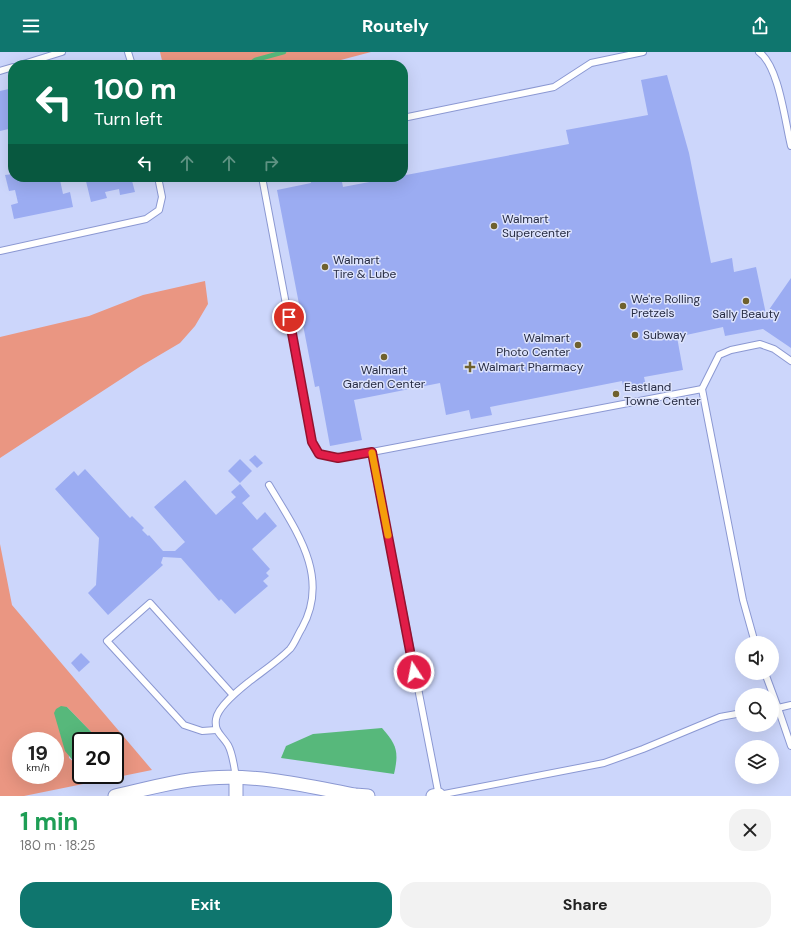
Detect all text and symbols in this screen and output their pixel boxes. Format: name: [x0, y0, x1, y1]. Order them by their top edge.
text: Routely: [362, 14, 429, 38]
icon: menu: [20, 15, 42, 37]
icon: share: [749, 15, 771, 37]
text: 100 m: [94, 71, 177, 108]
icon: left: [28, 76, 80, 128]
text: Turn left: [94, 107, 163, 131]
icon: left: [134, 152, 156, 174]
icon: ahead: [176, 152, 198, 174]
icon: ahead: [218, 152, 240, 174]
icon: right: [260, 152, 282, 174]
place label: Walmart Supercenter: [502, 211, 571, 241]
marker: Walmart Supercenter: [489, 221, 499, 231]
place label: Walmart Tire & Lube: [333, 252, 397, 282]
marker: Walmart Tire & Lube: [320, 262, 330, 272]
place label: We're Rolling Pretzels: [631, 291, 700, 321]
marker: Sally Beauty: [741, 296, 751, 306]
pin: [272, 300, 306, 334]
marker: We're Rolling Pretzels: [618, 301, 628, 311]
icon: arrive: [278, 306, 300, 328]
place label: Sally Beauty: [712, 306, 780, 322]
place label: Subway: [643, 327, 686, 343]
place label: Walmart Photo Center: [496, 330, 571, 360]
marker: Subway: [630, 330, 640, 340]
marker: Walmart Photo Center: [573, 340, 583, 350]
marker: Walmart Garden Center: [379, 352, 389, 362]
place label: Walmart Pharmacy: [478, 359, 584, 375]
place label: Walmart Garden Center: [343, 362, 426, 392]
marker: Walmart Pharmacy: [465, 362, 475, 372]
place label: Eastland Towne Center: [624, 379, 701, 409]
marker: Eastland Towne Center: [611, 389, 621, 399]
map controls: [735, 636, 779, 784]
button: sound: [735, 636, 779, 680]
position arrow: [393, 651, 435, 693]
button: search: [735, 688, 779, 732]
speed limit sign: 20: [72, 732, 124, 784]
text: 19: [28, 740, 48, 766]
button: layers: [735, 740, 779, 784]
text: km/h: [26, 761, 50, 774]
text: 1 min: [20, 806, 78, 837]
button: close: [729, 809, 771, 851]
text: 180 m · 18:25: [20, 837, 95, 854]
button: Exit: [20, 882, 392, 928]
button: Share: [400, 882, 771, 928]

